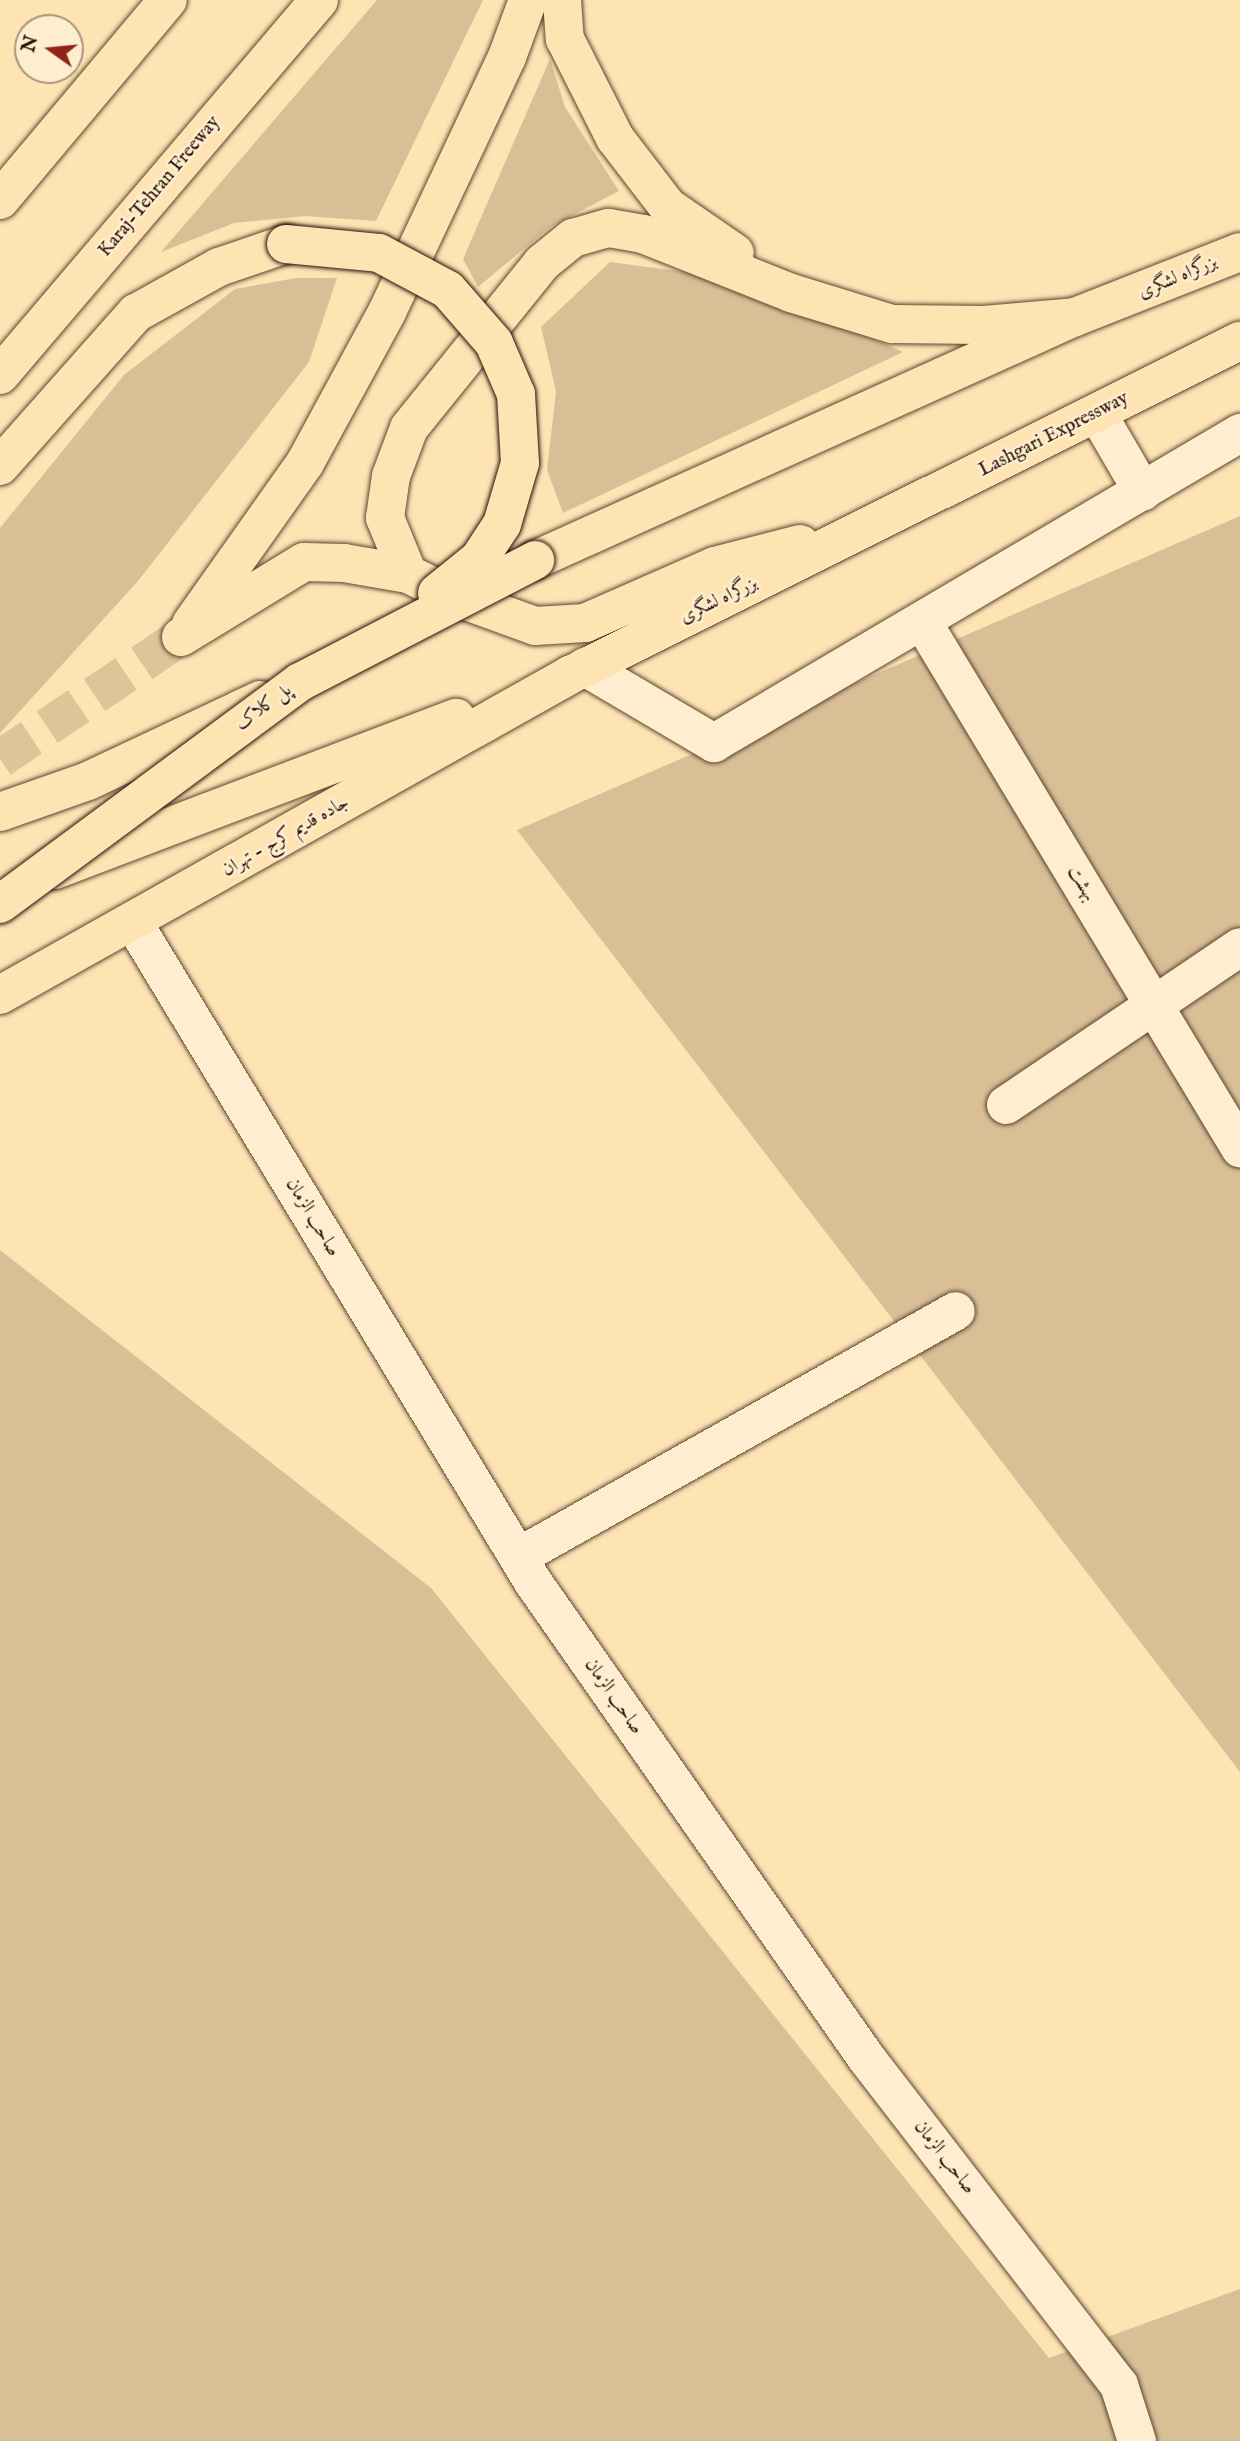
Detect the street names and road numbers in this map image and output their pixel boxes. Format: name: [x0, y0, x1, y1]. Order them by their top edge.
street label: Karaj-Tehran Freeway: [94, 112, 226, 262]
street label: بزرگراه لشگری: [1135, 251, 1221, 305]
street label: Lashgari Expressway: [975, 387, 1133, 483]
street label: بزرگراه لشگری: [676, 572, 762, 630]
street label: پل کلاک: [231, 680, 297, 736]
street label: جاده قدیم کرج - تهران: [218, 791, 354, 883]
street label: بهشت: [1062, 862, 1100, 906]
street label: صاحب الزمان: [280, 1175, 344, 1261]
street label: صاحب الزمان: [579, 1655, 647, 1739]
street label: صاحب الزمان: [908, 2117, 980, 2199]

